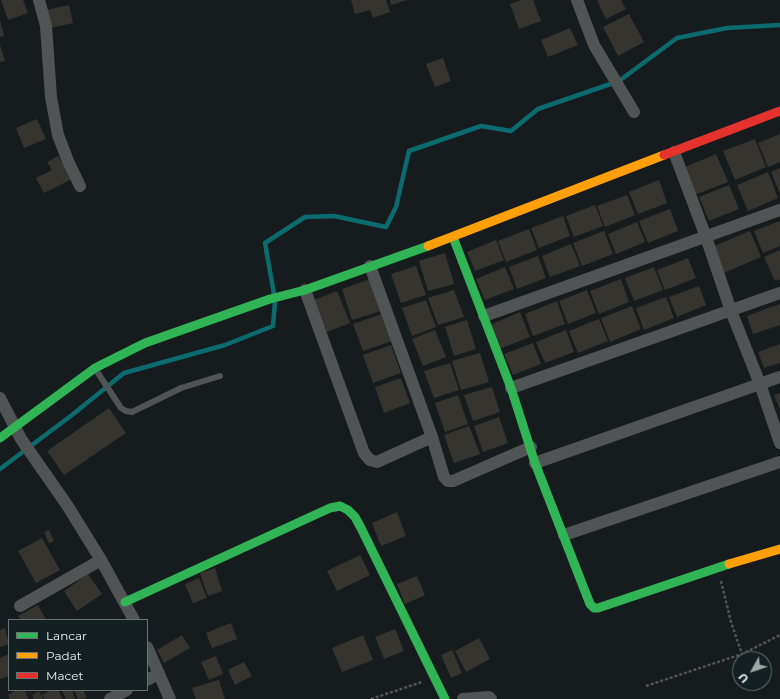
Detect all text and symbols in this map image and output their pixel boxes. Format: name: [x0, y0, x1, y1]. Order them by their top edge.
legend: [8, 619, 148, 691]
text: Lancar: [46, 628, 87, 643]
text: Padat: [46, 648, 82, 663]
north arrow: [732, 651, 772, 691]
text: Macet: [46, 668, 83, 683]
text: U: [735, 670, 752, 686]

